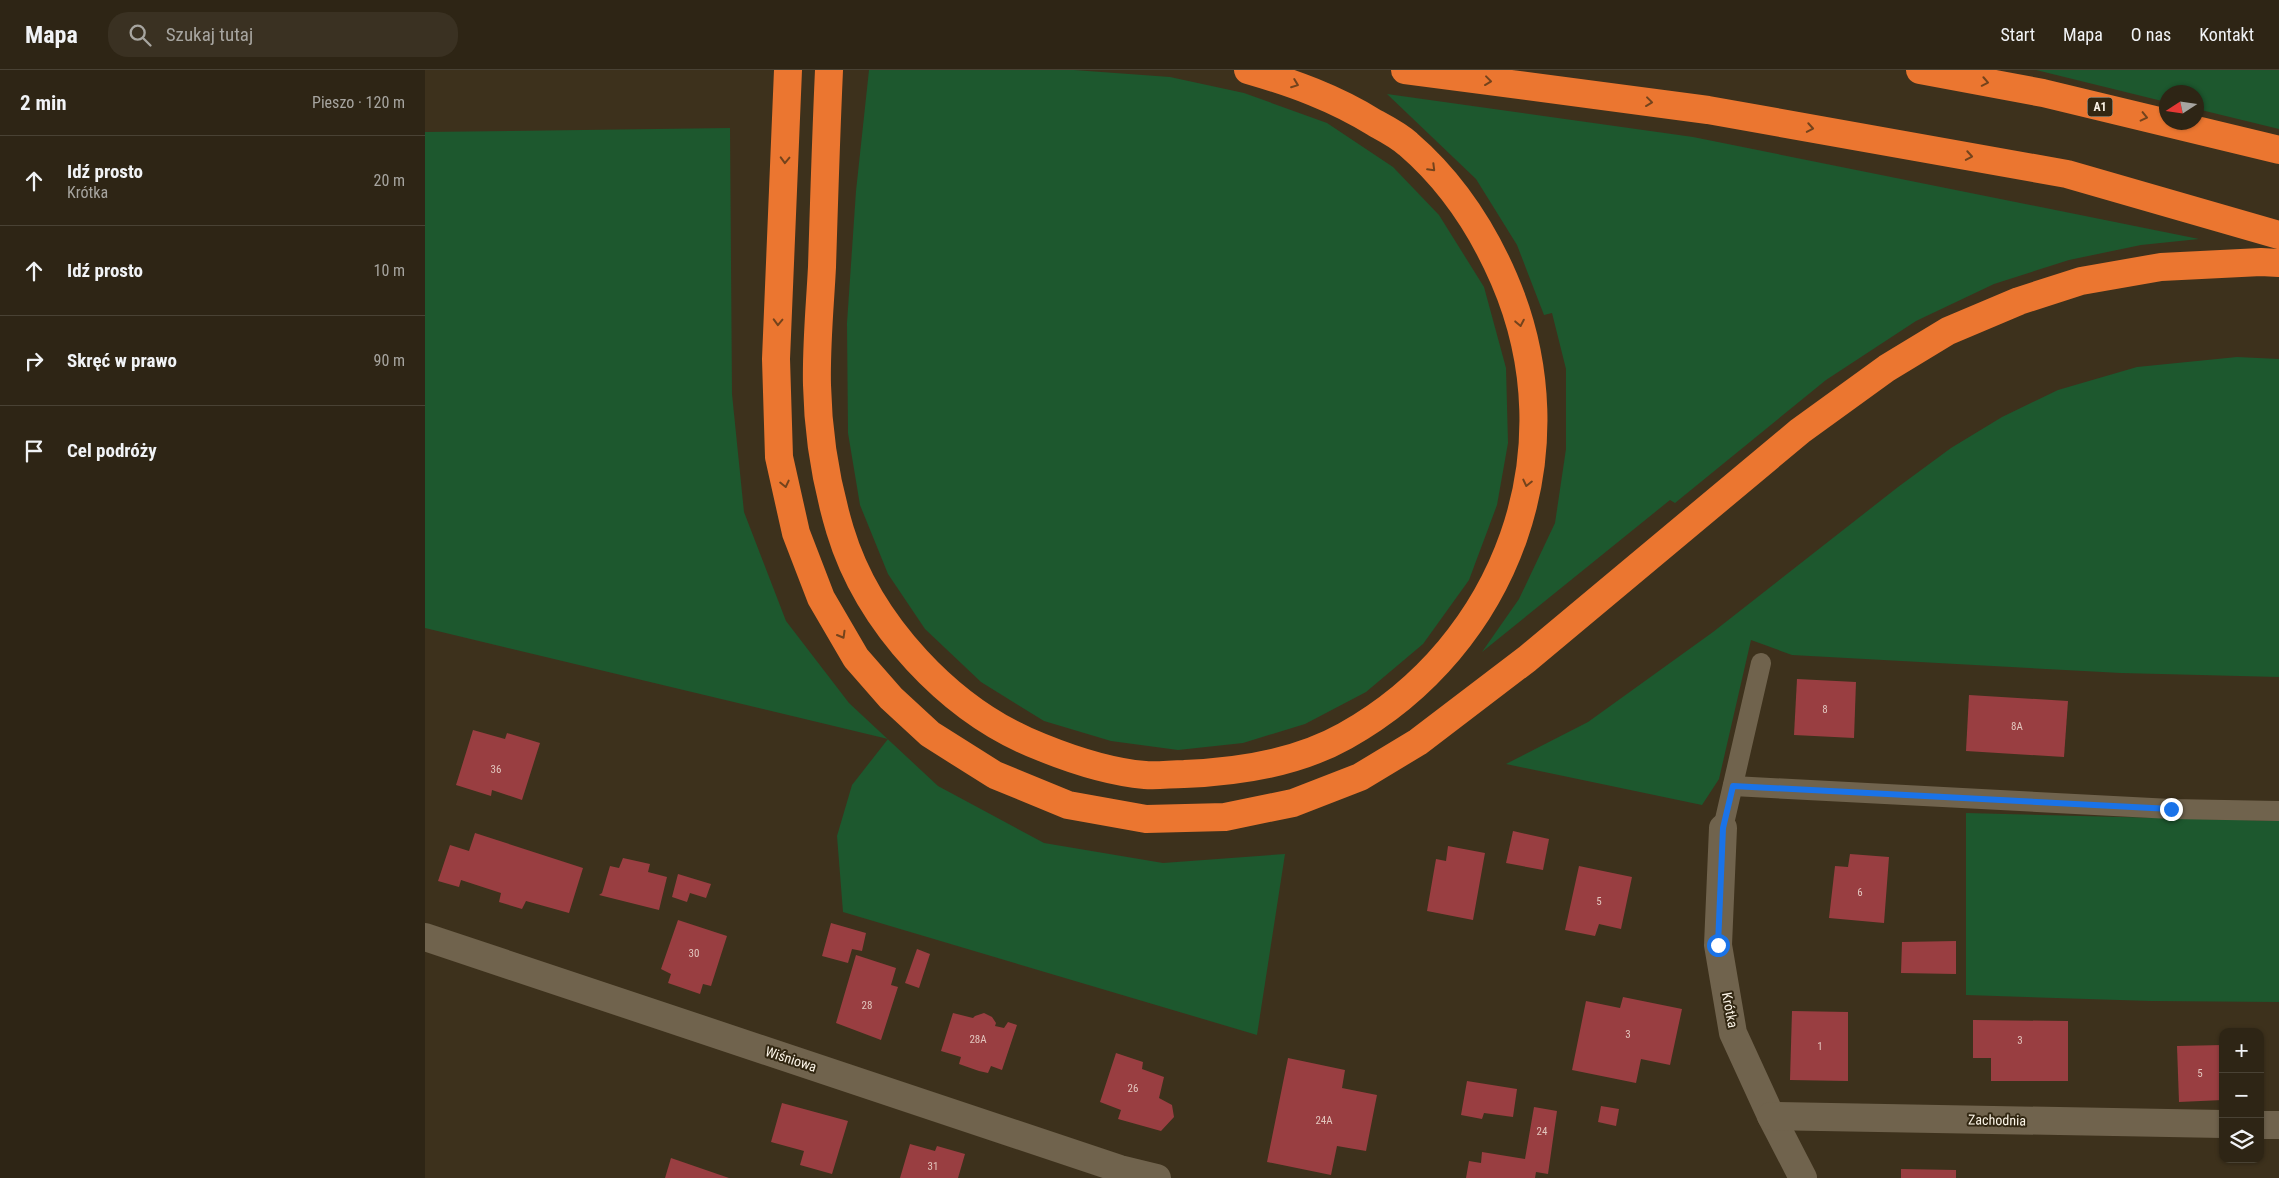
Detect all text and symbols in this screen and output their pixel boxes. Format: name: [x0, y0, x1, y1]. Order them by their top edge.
search box: [108, 12, 458, 57]
text: Mapa: [25, 21, 78, 49]
icon: search: [126, 21, 154, 49]
text: Szukaj tutaj: [166, 23, 253, 46]
text: Start: [2001, 24, 2035, 45]
text: Mapa: [2063, 24, 2103, 45]
text: O nas: [2131, 24, 2171, 45]
text: Kontakt: [2199, 24, 2254, 45]
one-way arrow: [1484, 75, 1492, 86]
one-way arrow: [1981, 77, 1990, 87]
one-way arrow: [1290, 78, 1299, 88]
north arrow: [2159, 85, 2204, 130]
text: 2 min: [20, 91, 67, 115]
text: Pieszo · 120 m: [312, 93, 405, 112]
one-way arrow: [1645, 96, 1653, 107]
road number: A1: [2087, 98, 2113, 116]
one-way arrow: [2139, 111, 2148, 122]
one-way arrow: [1805, 122, 1814, 132]
one-way arrow: [1965, 151, 1974, 161]
one-way arrow: [779, 156, 790, 164]
text: Idź prosto: [67, 160, 143, 183]
one-way arrow: [1426, 162, 1435, 171]
icon: ahead: [20, 167, 48, 195]
text: 20 m: [373, 171, 405, 190]
text: Krótka: [67, 183, 108, 202]
icon: ahead: [20, 257, 48, 285]
text: Idź prosto: [67, 259, 143, 282]
text: 10 m: [373, 261, 405, 280]
one-way arrow: [772, 318, 783, 326]
one-way arrow: [1515, 318, 1525, 327]
icon: right: [20, 347, 48, 375]
text: Skręć w prawo: [67, 349, 177, 372]
text: 90 m: [373, 351, 405, 370]
icon: arrive: [20, 437, 48, 465]
text: Cel podróży: [67, 439, 157, 462]
one-way arrow: [779, 479, 790, 488]
one-way arrow: [1522, 479, 1533, 488]
one-way arrow: [836, 629, 846, 638]
house number: 8: [1822, 703, 1828, 716]
house number: 8A: [2011, 720, 2024, 733]
house number: 36: [491, 763, 501, 776]
route end: [2160, 798, 2183, 821]
house number: 6: [1857, 886, 1863, 899]
house number: 5: [1596, 895, 1602, 908]
route start: [1707, 934, 1730, 957]
house number: 30: [689, 947, 699, 960]
street label: Krótka: [1719, 991, 1741, 1029]
house number: 28: [862, 999, 872, 1012]
house number: 3: [1625, 1028, 1631, 1041]
map controls: [2219, 1028, 2264, 1163]
button: +: [2219, 1028, 2264, 1073]
house number: 28A: [969, 1033, 987, 1046]
house number: 3: [2017, 1034, 2023, 1047]
house number: 1: [1817, 1040, 1823, 1053]
street label: Wiśniowa: [763, 1043, 819, 1075]
house number: 5: [2197, 1067, 2203, 1080]
button: −: [2219, 1073, 2264, 1118]
house number: 26: [1128, 1082, 1138, 1095]
street label: Zachodnia: [1968, 1111, 2026, 1129]
house number: 24A: [1315, 1114, 1333, 1127]
button: layers: [2219, 1118, 2264, 1163]
house number: 24: [1537, 1125, 1548, 1138]
house number: 31: [928, 1160, 938, 1173]

